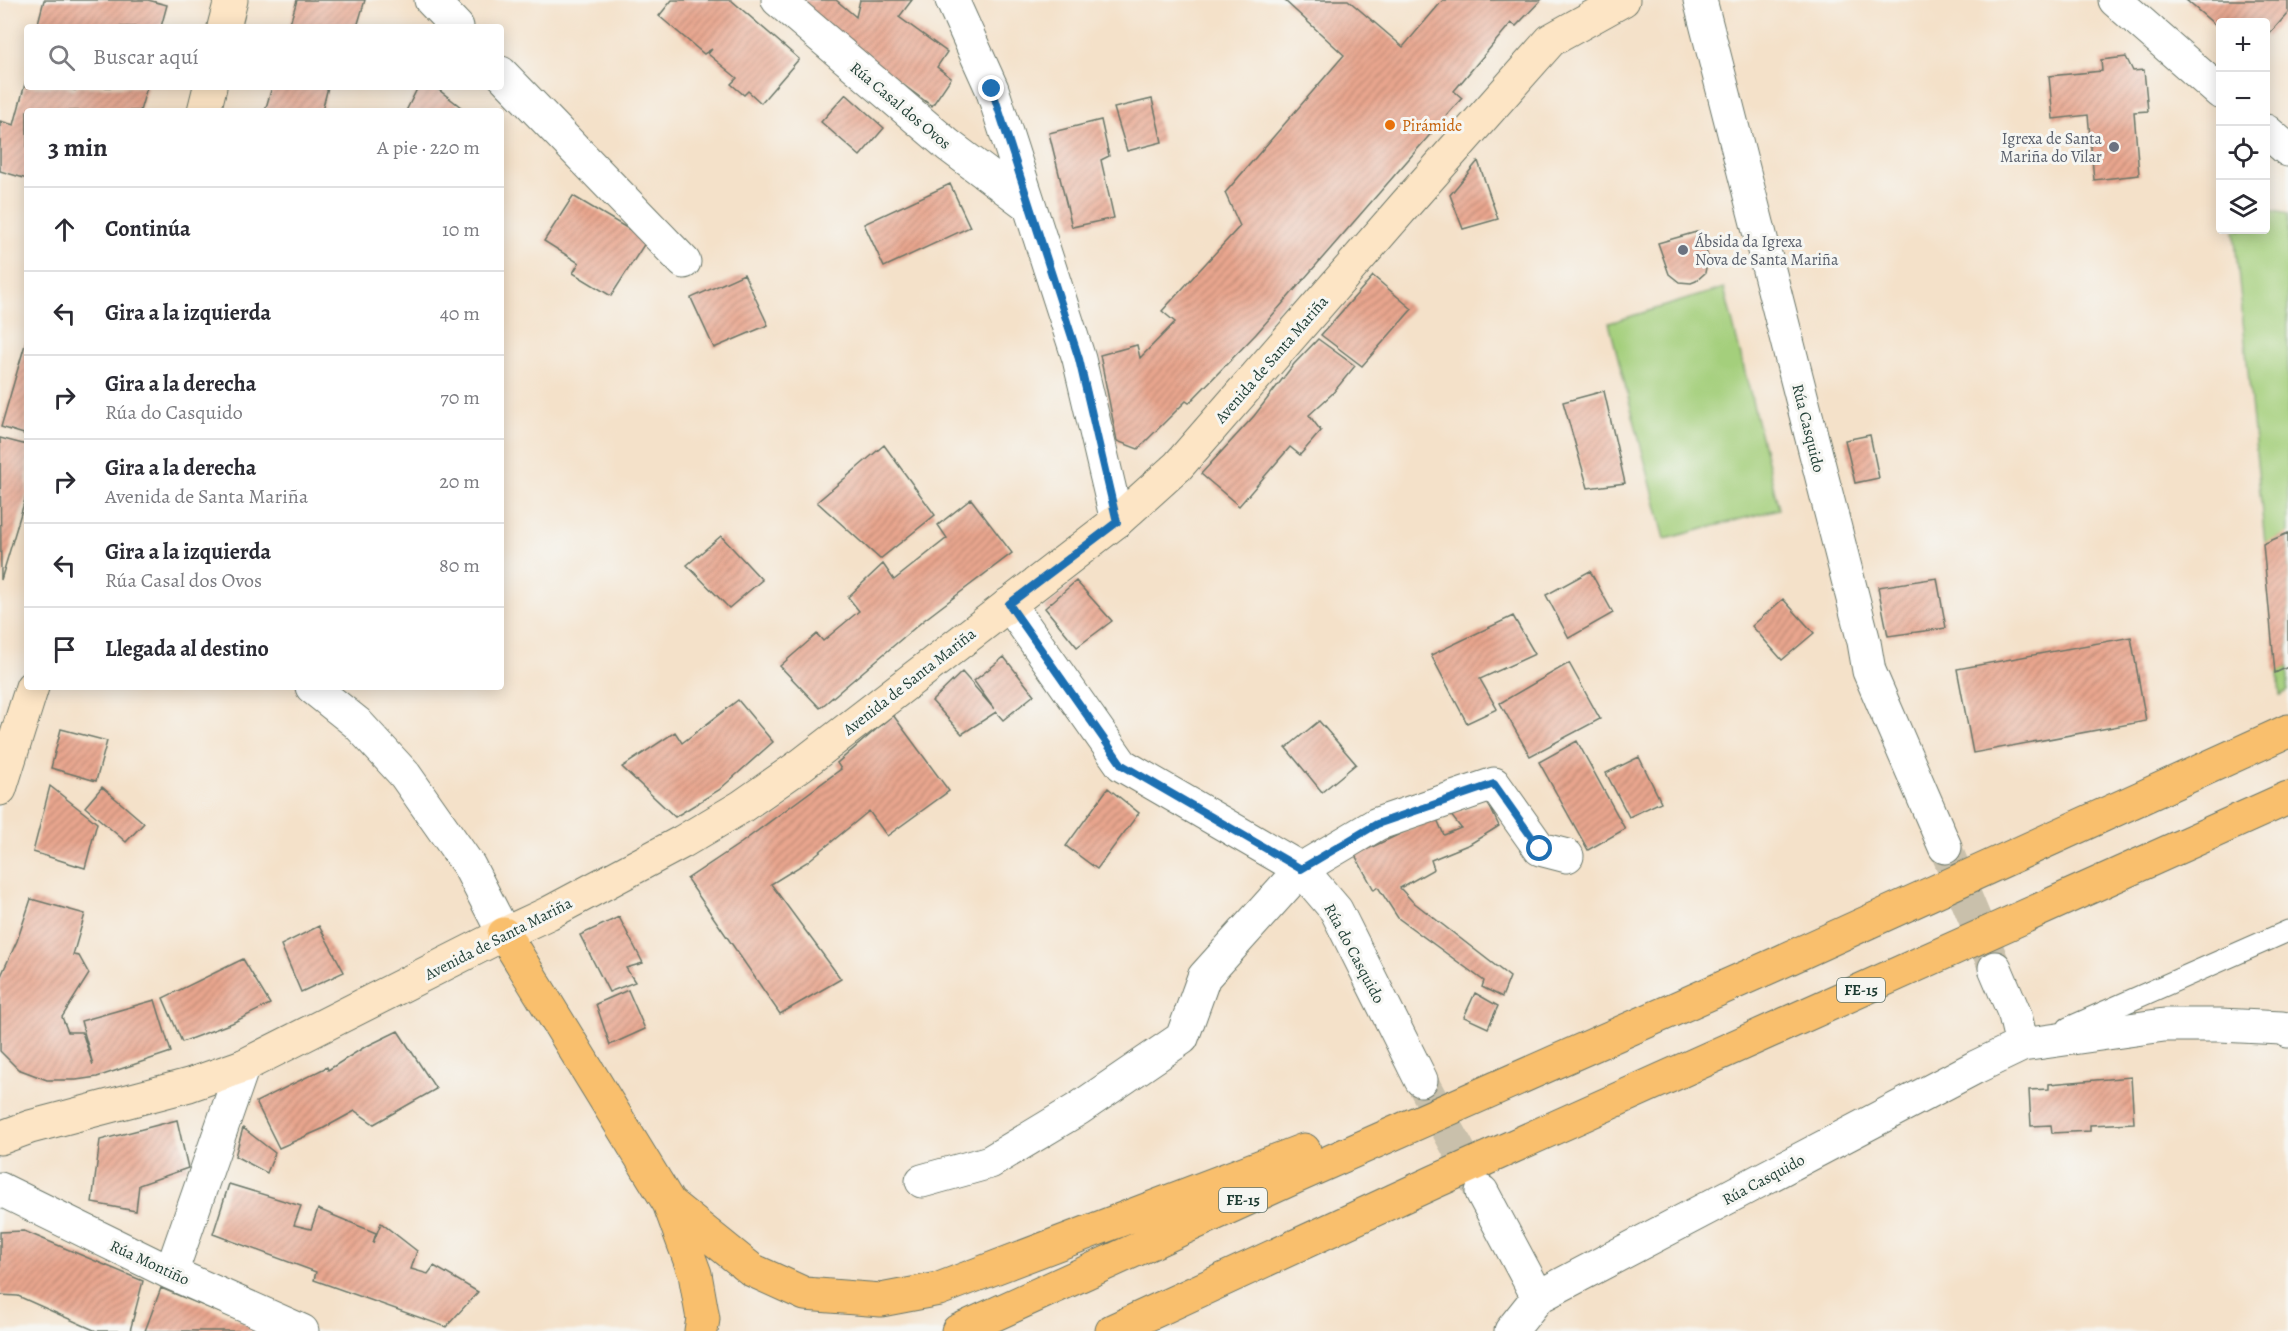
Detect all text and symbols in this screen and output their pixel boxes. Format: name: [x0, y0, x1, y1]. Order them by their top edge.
map controls: [2216, 18, 2270, 234]
button: +: [2216, 18, 2270, 72]
search box: [24, 24, 504, 90]
icon: search: [45, 41, 78, 74]
text: Buscar aquí: [93, 42, 199, 72]
street label: Rúa Casal dos Ovos: [845, 57, 956, 155]
button: −: [2216, 72, 2270, 126]
route end: [978, 75, 1004, 101]
place label: Pirámide: [1402, 115, 1462, 137]
marker: Pirámide: [1383, 118, 1397, 132]
button: locate: [2216, 126, 2270, 180]
place label: Igrexa de Santa Mariña do Vilar: [2000, 128, 2103, 168]
text: 3 min: [48, 130, 108, 165]
text: A pie · 220 m: [377, 134, 480, 161]
marker: Igrexa de Santa Mariña do Vilar: [2107, 140, 2121, 154]
button: layers: [2216, 180, 2270, 234]
icon: ahead: [48, 213, 81, 246]
text: Continúa: [105, 214, 191, 244]
text: 10 m: [442, 216, 480, 243]
place label: Ábsida da Igrexa Nova de Santa Mariña: [1694, 231, 1839, 271]
marker: Ábsida da Igrexa Nova de Santa Mariña: [1676, 243, 1690, 257]
street label: Avenida de Santa Mariña: [1209, 291, 1334, 429]
icon: left: [48, 297, 81, 330]
text: Gira a la izquierda: [105, 298, 271, 328]
text: 40 m: [440, 300, 480, 327]
text: Gira a la derecha: [105, 369, 256, 399]
icon: right: [48, 381, 81, 414]
street label: Rúa Casquido: [1786, 382, 1830, 475]
text: 70 m: [440, 384, 480, 411]
text: Rúa do Casquido: [105, 399, 243, 426]
text: Gira a la derecha: [105, 453, 256, 483]
icon: right: [48, 465, 81, 498]
text: 20 m: [439, 468, 480, 495]
text: Avenida de Santa Mariña: [105, 483, 308, 510]
text: Gira a la izquierda: [105, 537, 271, 567]
icon: left: [48, 549, 81, 582]
text: 80 m: [439, 552, 480, 579]
text: Rúa Casal dos Ovos: [105, 567, 262, 594]
street label: Avenida de Santa Mariña: [838, 623, 981, 741]
icon: arrive: [48, 633, 81, 666]
text: Llegada al destino: [105, 634, 269, 664]
route start: [1526, 835, 1552, 861]
street label: Avenida de Santa Mariña: [420, 892, 576, 986]
street label: Rúa do Casquido: [1319, 900, 1390, 1007]
road number: FE-15: [1837, 978, 1885, 1002]
street label: Rúa Casquido: [1718, 1149, 1809, 1211]
road number: FE-15: [1219, 1188, 1267, 1212]
street label: Rúa Montiño: [106, 1235, 193, 1291]

